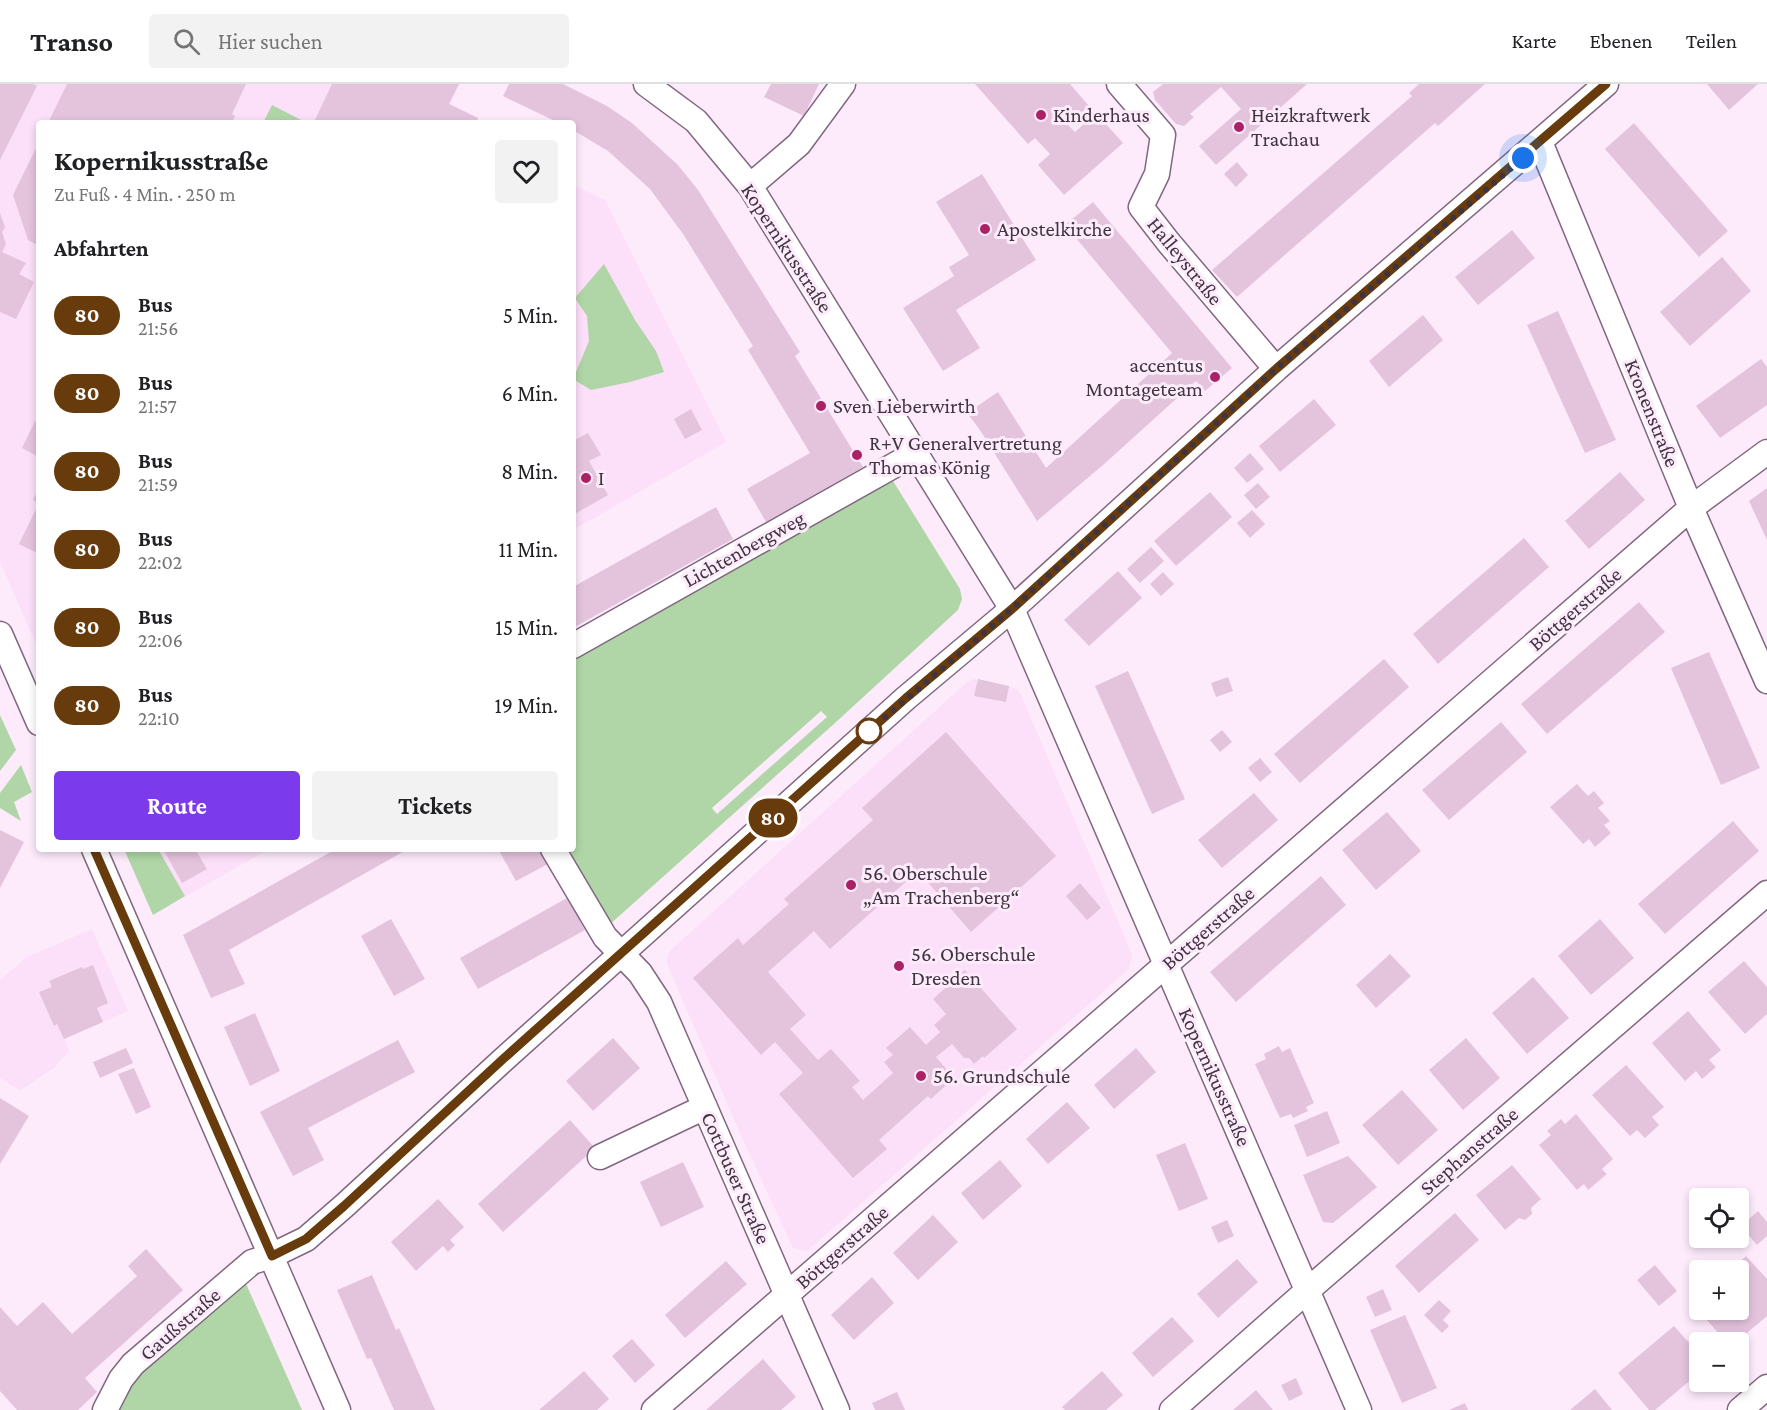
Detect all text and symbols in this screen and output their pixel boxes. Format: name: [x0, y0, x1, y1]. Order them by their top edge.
search box: [149, 14, 569, 68]
icon: search: [170, 25, 203, 58]
text: Transo: [30, 26, 113, 57]
text: Hier suchen: [218, 29, 323, 54]
text: Karte: [1511, 29, 1557, 53]
text: Ebenen: [1590, 29, 1653, 53]
text: Teilen: [1686, 29, 1737, 53]
place label: Kinderhaus: [1053, 103, 1150, 127]
place label: Heizkraftwerk Trachau: [1251, 103, 1370, 151]
marker: Kinderhaus: [1034, 108, 1048, 122]
marker: Heizkraftwerk Trachau: [1232, 120, 1246, 134]
button: heart: [495, 140, 558, 203]
your location: [1508, 143, 1538, 173]
text: Kopernikusstraße: [54, 145, 268, 176]
street label: Kopernikusstraße: [736, 179, 838, 317]
text: Zu Fuß · 4 Min. · 250 m: [54, 183, 236, 205]
street label: Halleystraße: [1142, 212, 1228, 310]
place label: Apostelkirche: [997, 217, 1112, 241]
marker: Apostelkirche: [978, 222, 992, 236]
text: Abfahrten: [54, 236, 149, 261]
text: Bus: [138, 292, 172, 317]
text: 80: [75, 303, 99, 327]
text: 5 Min.: [503, 303, 558, 328]
text: 21:56: [138, 317, 178, 339]
place label: accentus Montageteam: [1085, 353, 1203, 401]
street label: Kronenstraße: [1619, 356, 1685, 470]
text: Bus: [138, 370, 172, 395]
marker: accentus Montageteam: [1208, 370, 1222, 384]
text: 80: [75, 381, 99, 405]
text: 6 Min.: [502, 381, 558, 406]
place label: Sven Lieberwirth: [833, 394, 976, 418]
text: 21:57: [138, 395, 177, 417]
marker: Sven Lieberwirth: [814, 399, 828, 413]
place label: R+V Generalvertretung Thomas König: [869, 431, 1062, 479]
text: Bus: [138, 448, 172, 473]
marker: R+V Generalvertretung Thomas König: [850, 448, 864, 462]
text: 80: [75, 459, 99, 483]
text: 8 Min.: [501, 459, 558, 484]
place label: I: [598, 466, 604, 490]
marker: I: [579, 471, 593, 485]
text: 21:59: [138, 473, 178, 495]
street label: Lichtenbergweg: [679, 506, 809, 592]
text: Bus: [138, 526, 172, 551]
text: 80: [75, 537, 99, 561]
text: 11 Min.: [498, 537, 558, 562]
text: 22:02: [138, 551, 182, 573]
street label: Böttgerstraße: [1524, 562, 1626, 656]
text: Bus: [138, 604, 172, 629]
text: 80: [75, 615, 99, 639]
text: 15 Min.: [495, 615, 558, 640]
text: 22:06: [138, 629, 183, 651]
text: Bus: [138, 682, 172, 707]
text: 80: [75, 693, 99, 717]
text: 19 Min.: [495, 693, 558, 718]
text: 22:10: [138, 707, 179, 729]
unlabelled marker: [856, 718, 882, 744]
button: Route: [54, 771, 300, 840]
button: Tickets: [312, 771, 558, 840]
line badge: 80: [746, 798, 800, 838]
text: 80: [761, 806, 785, 830]
place label: 56. Oberschule „Am Trachenberg“: [863, 861, 1020, 909]
marker: 56. Oberschule „Am Trachenberg“: [844, 878, 858, 892]
street label: Böttgerstraße: [1157, 881, 1259, 975]
place label: 56. Oberschule Dresden: [911, 942, 1036, 990]
marker: 56. Oberschule Dresden: [892, 959, 906, 973]
street label: Kopernikusstraße: [1174, 1004, 1256, 1150]
place label: 56. Grundschule: [933, 1064, 1070, 1088]
marker: 56. Grundschule: [914, 1069, 928, 1083]
street label: Stephanstraße: [1415, 1102, 1523, 1200]
street label: Cottbuser Straße: [696, 1108, 776, 1248]
map controls: [1689, 1188, 1749, 1392]
button: locate: [1689, 1188, 1749, 1248]
street label: Böttgerstraße: [791, 1200, 893, 1294]
button: +: [1689, 1260, 1749, 1320]
street label: Gaußstraße: [135, 1283, 225, 1365]
button: −: [1689, 1332, 1749, 1392]

